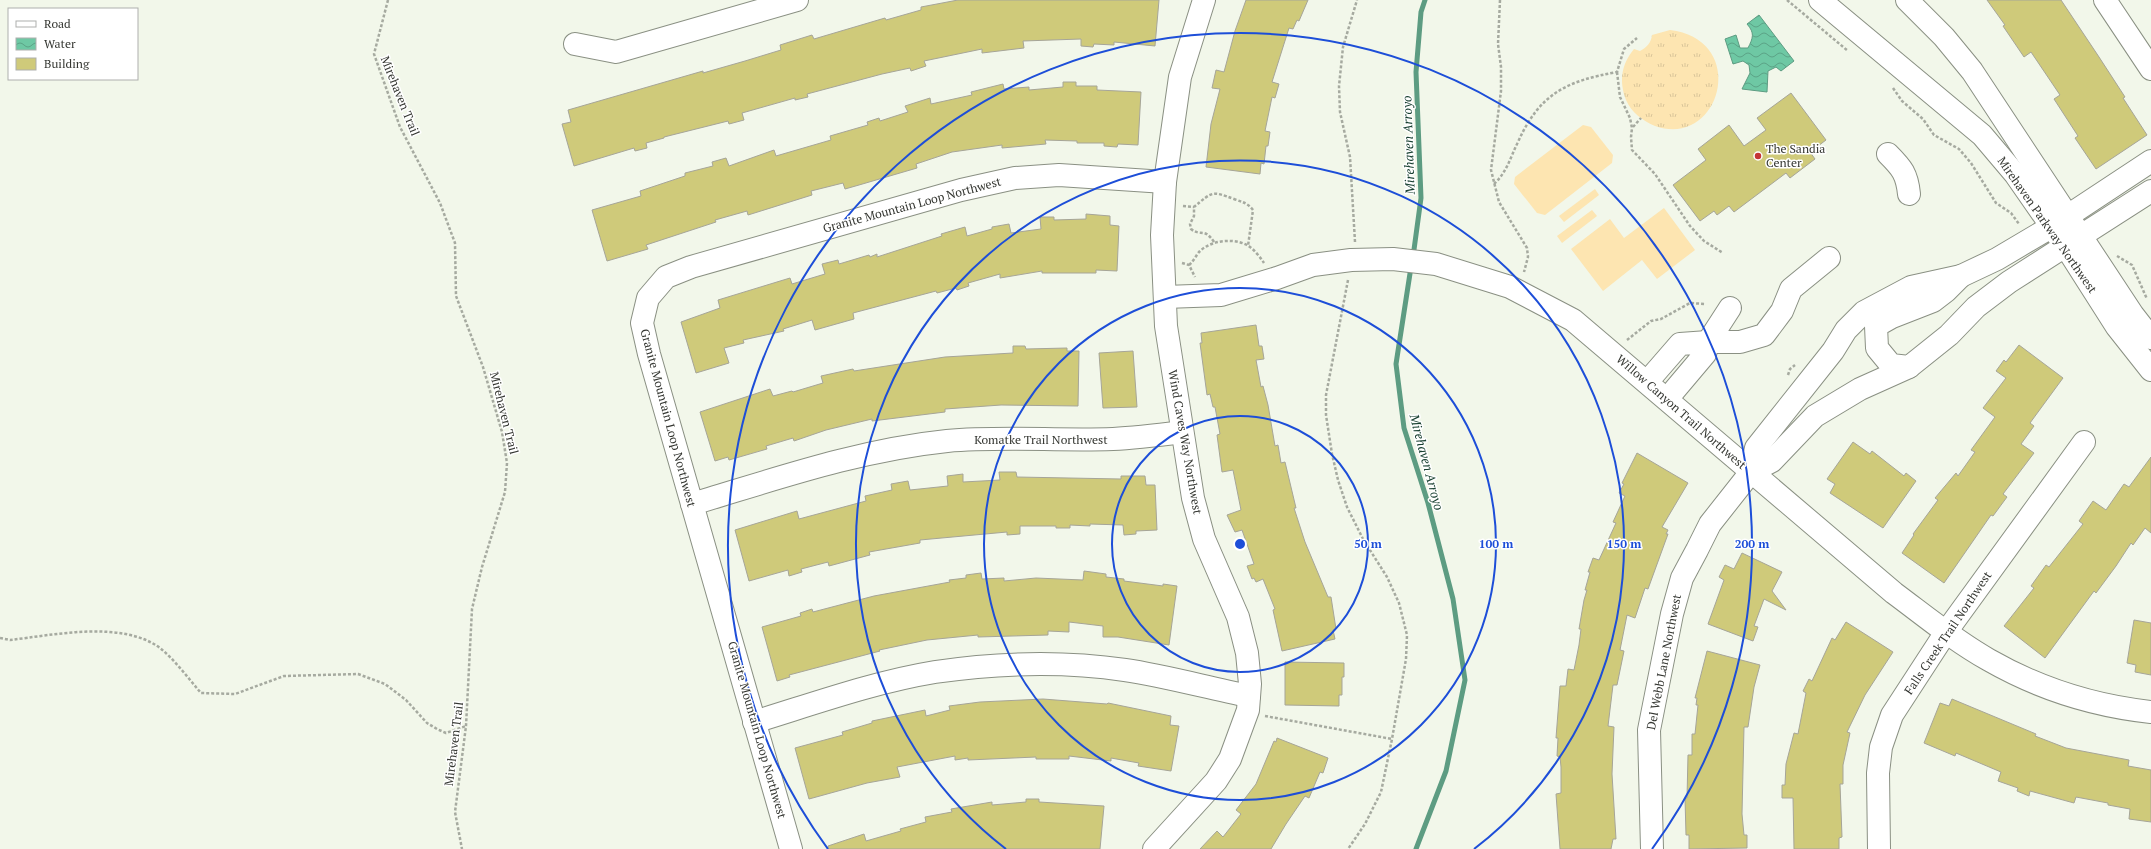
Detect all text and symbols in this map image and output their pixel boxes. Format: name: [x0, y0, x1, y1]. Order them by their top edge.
legend: [8, 8, 138, 80]
text: Road: [44, 16, 71, 31]
text: Water: [44, 36, 76, 51]
street label: Mirehaven Trail: [378, 54, 423, 138]
text: Building: [44, 56, 90, 71]
water label: Mirehaven Arroyo: [1397, 95, 1419, 196]
place label: The Sandia Center: [1766, 141, 1825, 170]
marker: The Sandia Center: [1753, 151, 1763, 161]
street label: Mirehaven Parkway Northwest: [1994, 154, 2101, 296]
street label: Granite Mountain Loop Northwest: [821, 173, 1003, 236]
street label: Granite Mountain Loop Northwest: [637, 327, 700, 509]
street label: Willow Canyon Trail Northwest: [1613, 351, 1750, 473]
street label: Wind Caves Way Northwest: [1165, 368, 1206, 516]
street label: Mirehaven Trail: [487, 370, 522, 456]
water label: Mirehaven Arroyo: [1405, 411, 1449, 512]
street label: Komatke Trail Northwest: [974, 432, 1108, 447]
text: 50 m: [1354, 536, 1382, 551]
text: 100 m: [1479, 536, 1513, 551]
text: 150 m: [1607, 536, 1641, 551]
text: 200 m: [1735, 536, 1769, 551]
centre of rings: [1233, 537, 1247, 551]
street label: Falls Creek Trail Northwest: [1901, 568, 1995, 697]
street label: Del Webb Lane Northwest: [1643, 592, 1684, 731]
street label: Granite Mountain Loop Northwest: [725, 640, 790, 821]
street label: Mirehaven Trail: [441, 701, 466, 787]

